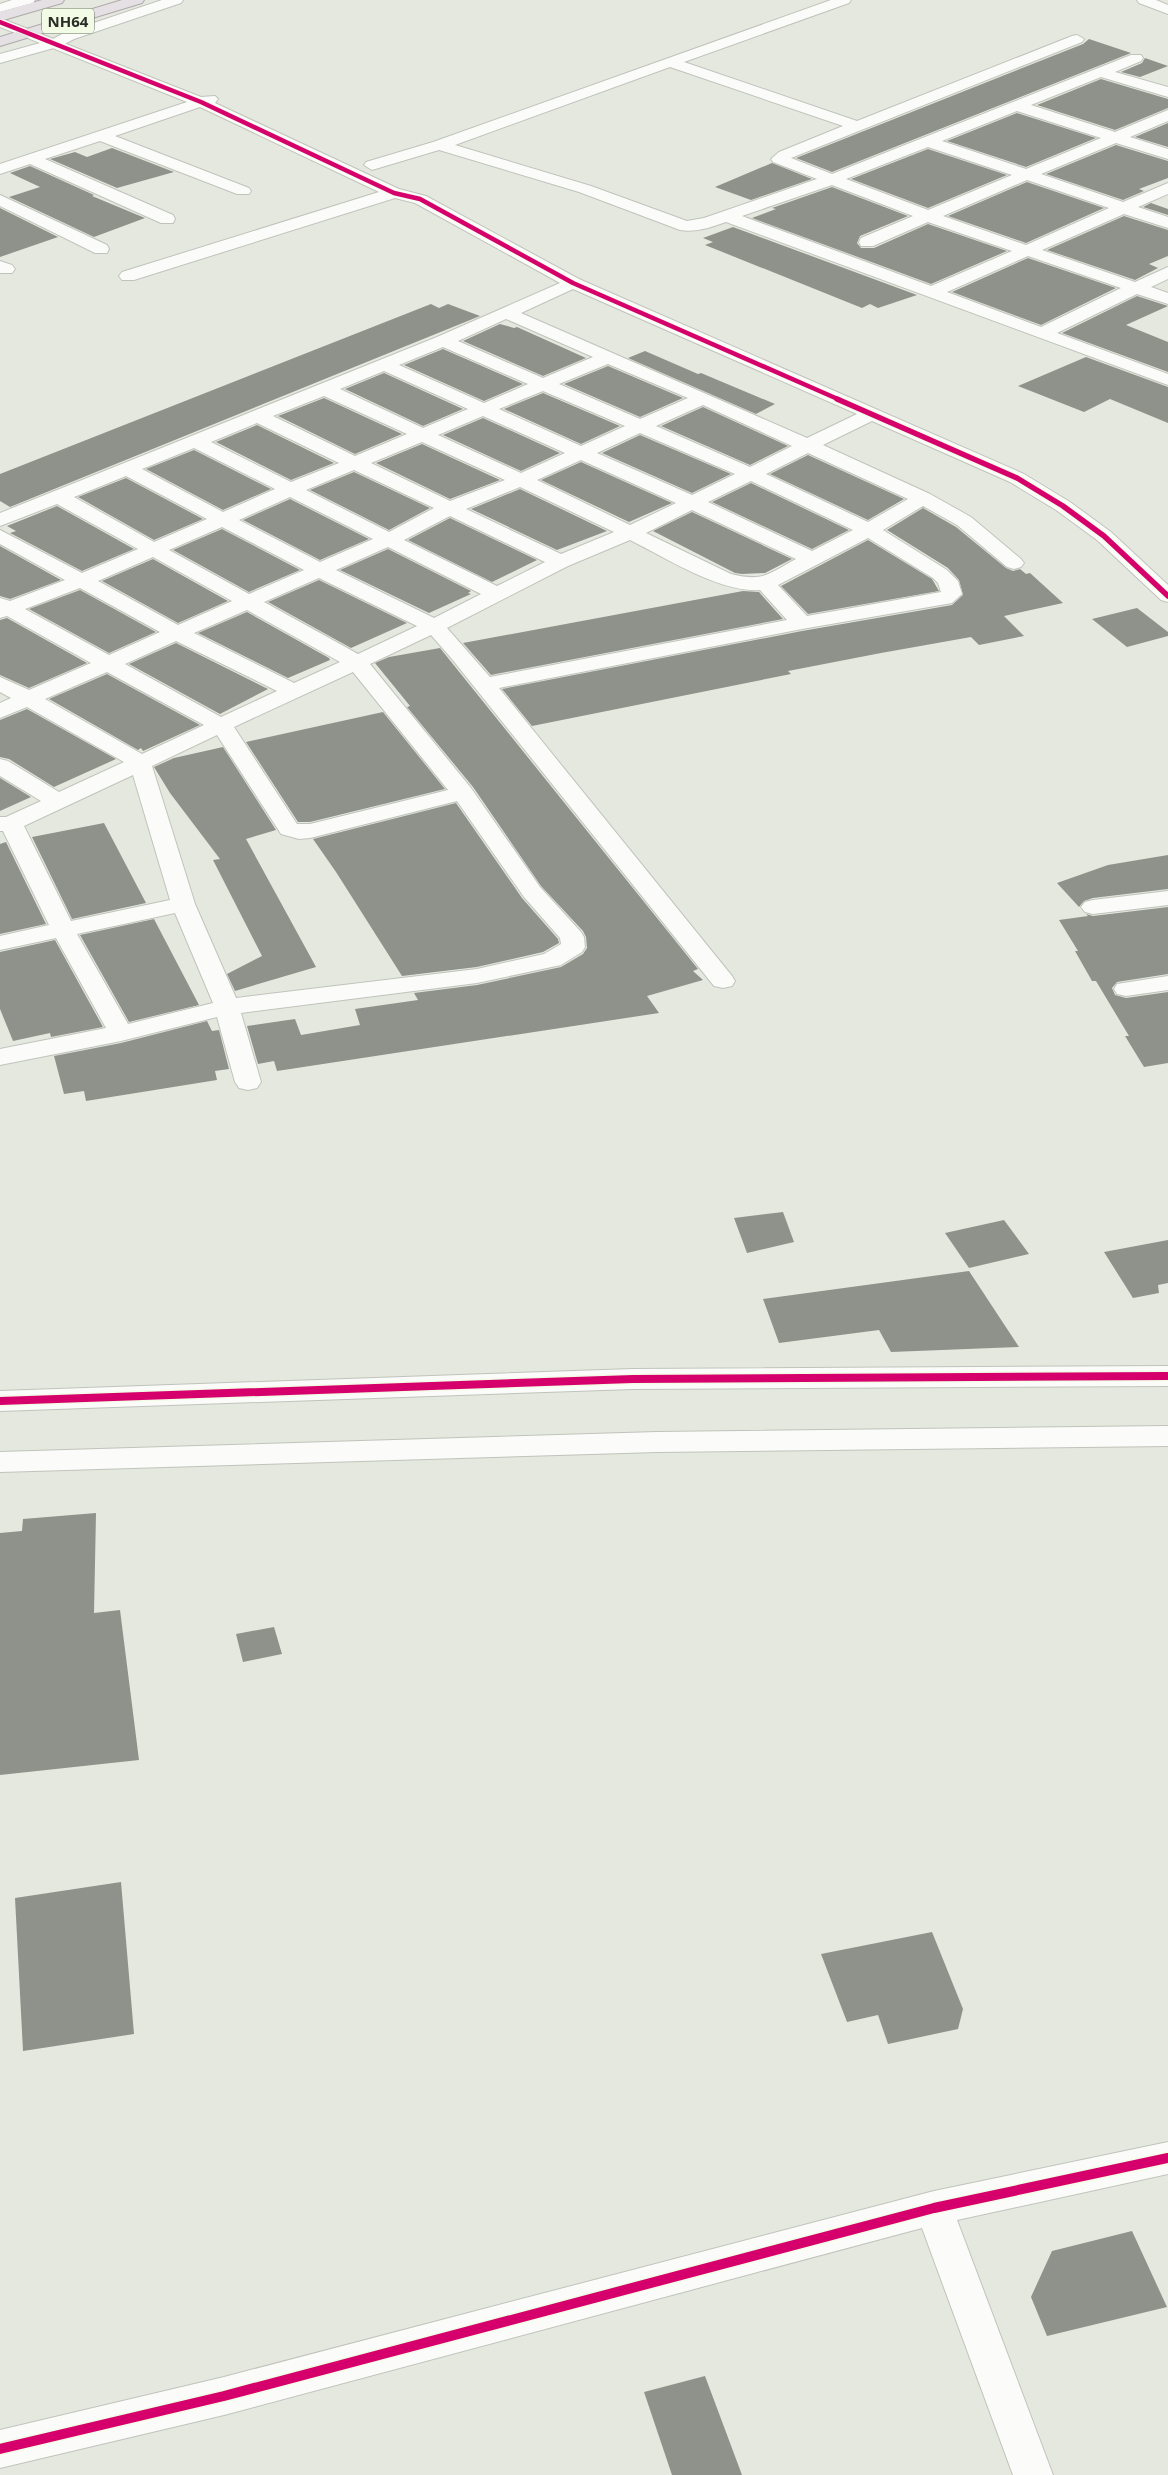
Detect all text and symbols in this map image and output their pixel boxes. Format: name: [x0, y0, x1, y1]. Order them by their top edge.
road number: NH64: [42, 8, 94, 34]

